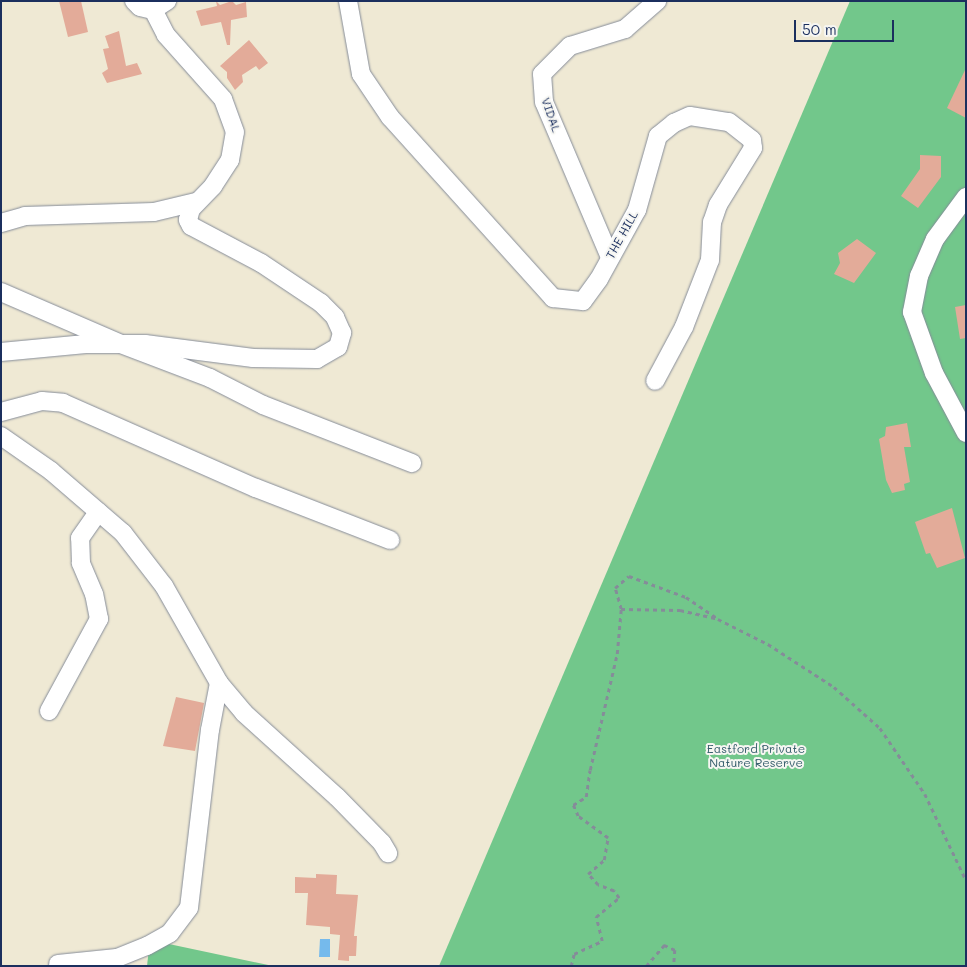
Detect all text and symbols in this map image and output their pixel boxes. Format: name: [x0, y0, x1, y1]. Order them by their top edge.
scale bar: [797, 10, 897, 42]
text: 50 m: [802, 19, 837, 39]
street label: VIDAL: [538, 96, 564, 134]
street label: THE HILL: [603, 209, 641, 261]
park label: Eastford Private Nature Reserve: [707, 742, 805, 770]

